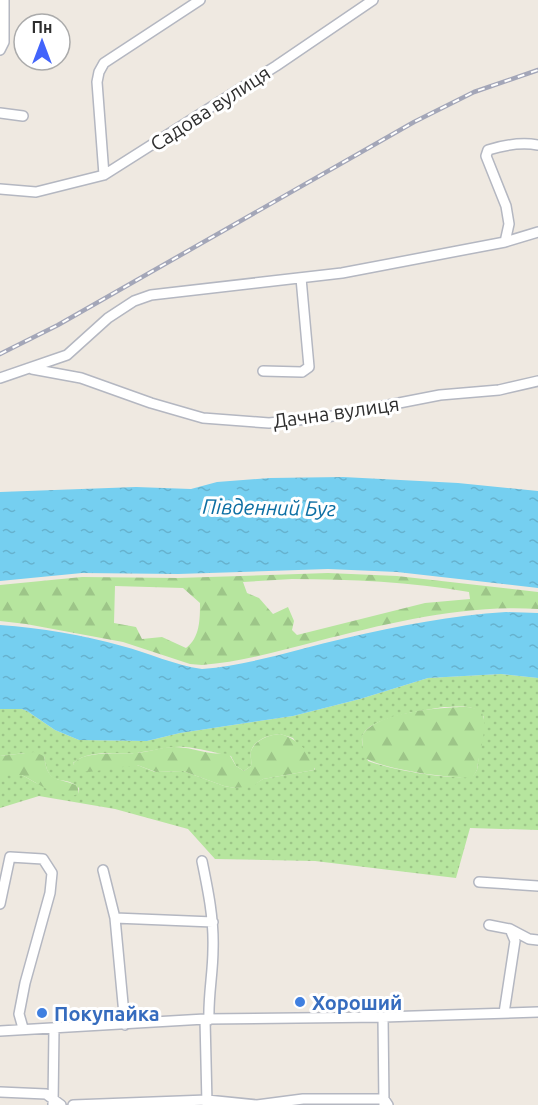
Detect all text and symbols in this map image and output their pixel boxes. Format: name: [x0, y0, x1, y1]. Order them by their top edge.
north arrow: [12, 12, 72, 72]
text: Пн: [32, 18, 52, 36]
street label: Садова вулиця: [146, 61, 274, 155]
street label: Дачна вулиця: [271, 392, 401, 432]
water label: Південний Буг: [202, 494, 336, 520]
place label: Хороший: [312, 991, 402, 1014]
marker: Хороший: [293, 995, 307, 1009]
place label: Покупайка: [54, 1002, 160, 1025]
marker: Покупайка: [35, 1006, 49, 1020]

